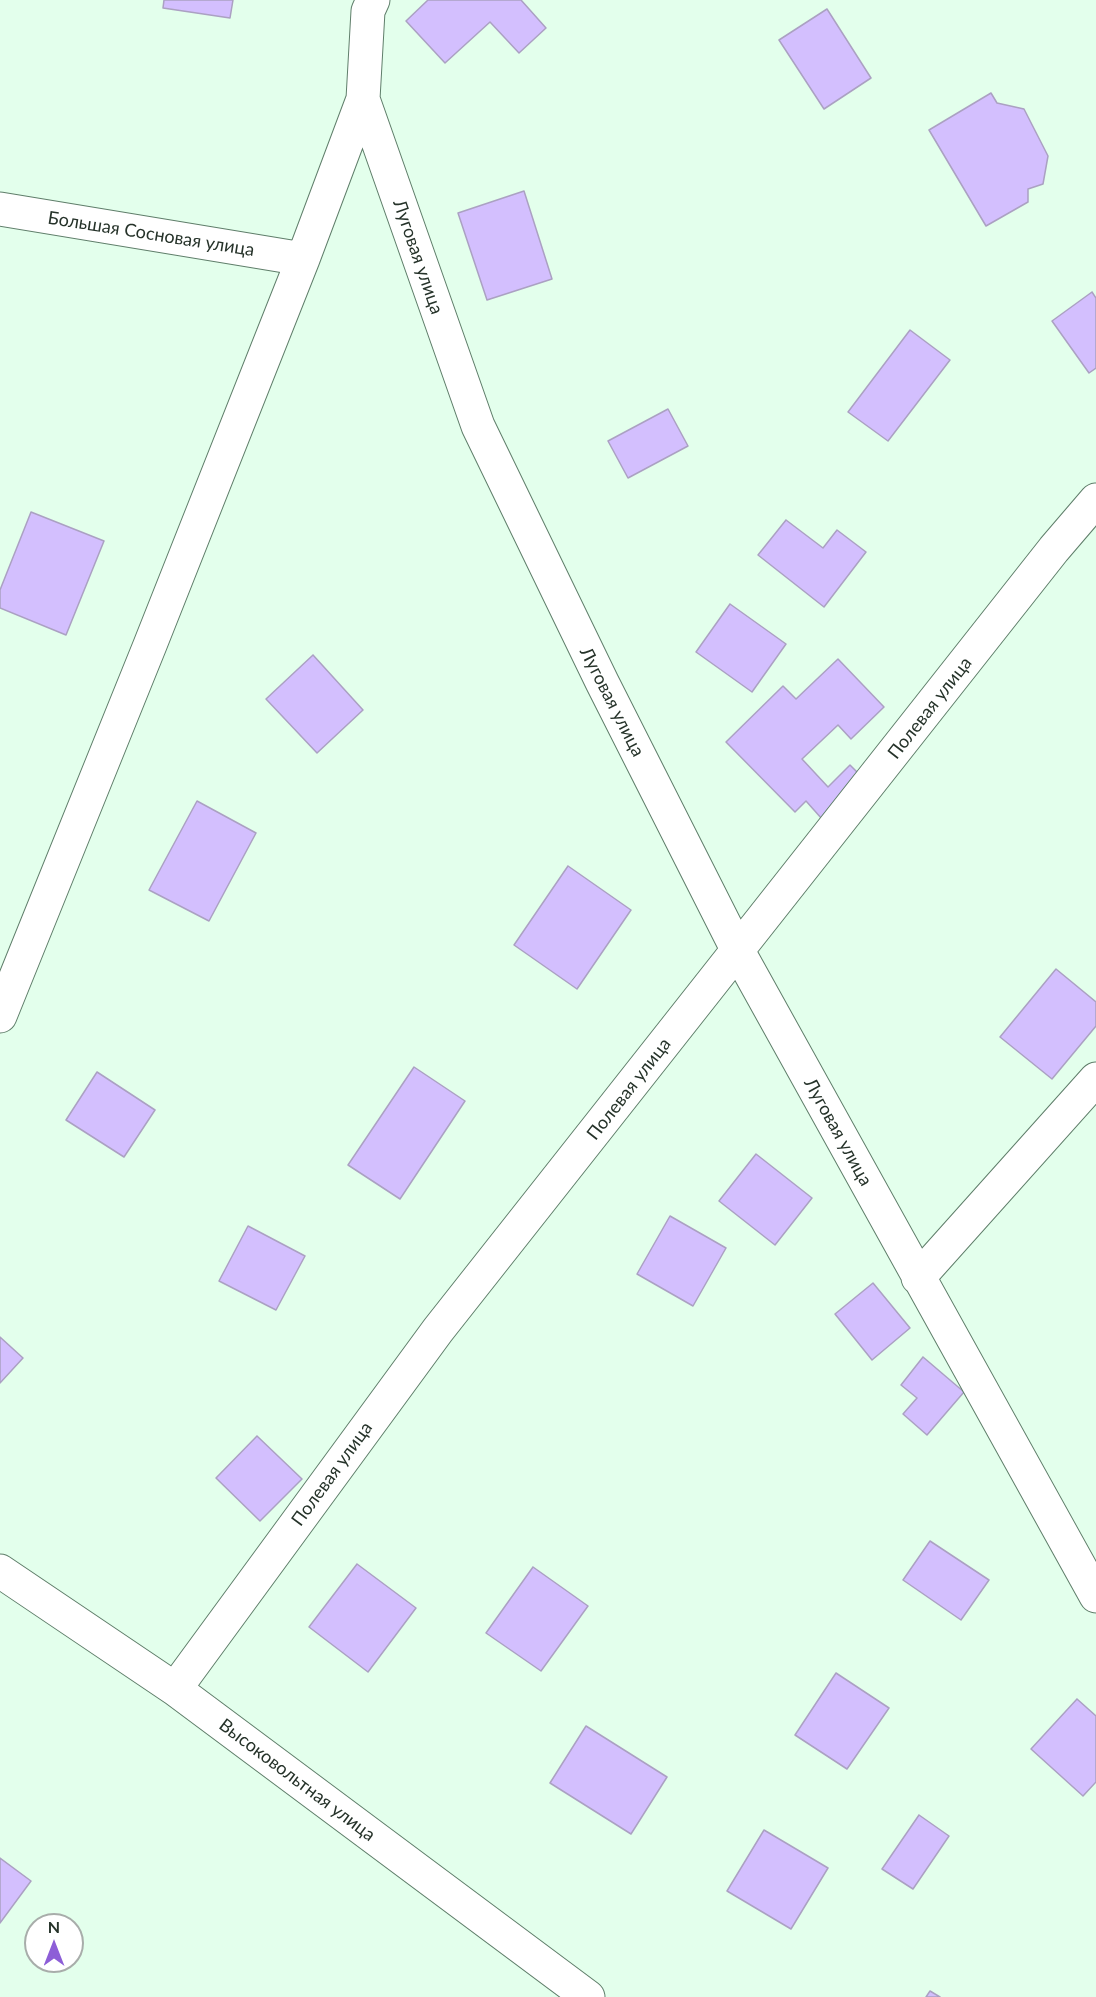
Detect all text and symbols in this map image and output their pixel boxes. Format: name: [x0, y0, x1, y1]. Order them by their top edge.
street label: Луговая улица: [388, 197, 448, 317]
street label: Большая Сосновая улица: [46, 207, 256, 261]
street label: Луговая улица: [575, 644, 649, 760]
street label: Полевая улица: [883, 653, 977, 763]
street label: Полевая улица: [582, 1034, 676, 1144]
street label: Луговая улица: [799, 1074, 877, 1190]
street label: Полевая улица: [287, 1418, 377, 1530]
street label: Высоковольтная улица: [215, 1714, 379, 1846]
north arrow: [24, 1913, 84, 1973]
text: N: [48, 1917, 60, 1936]

